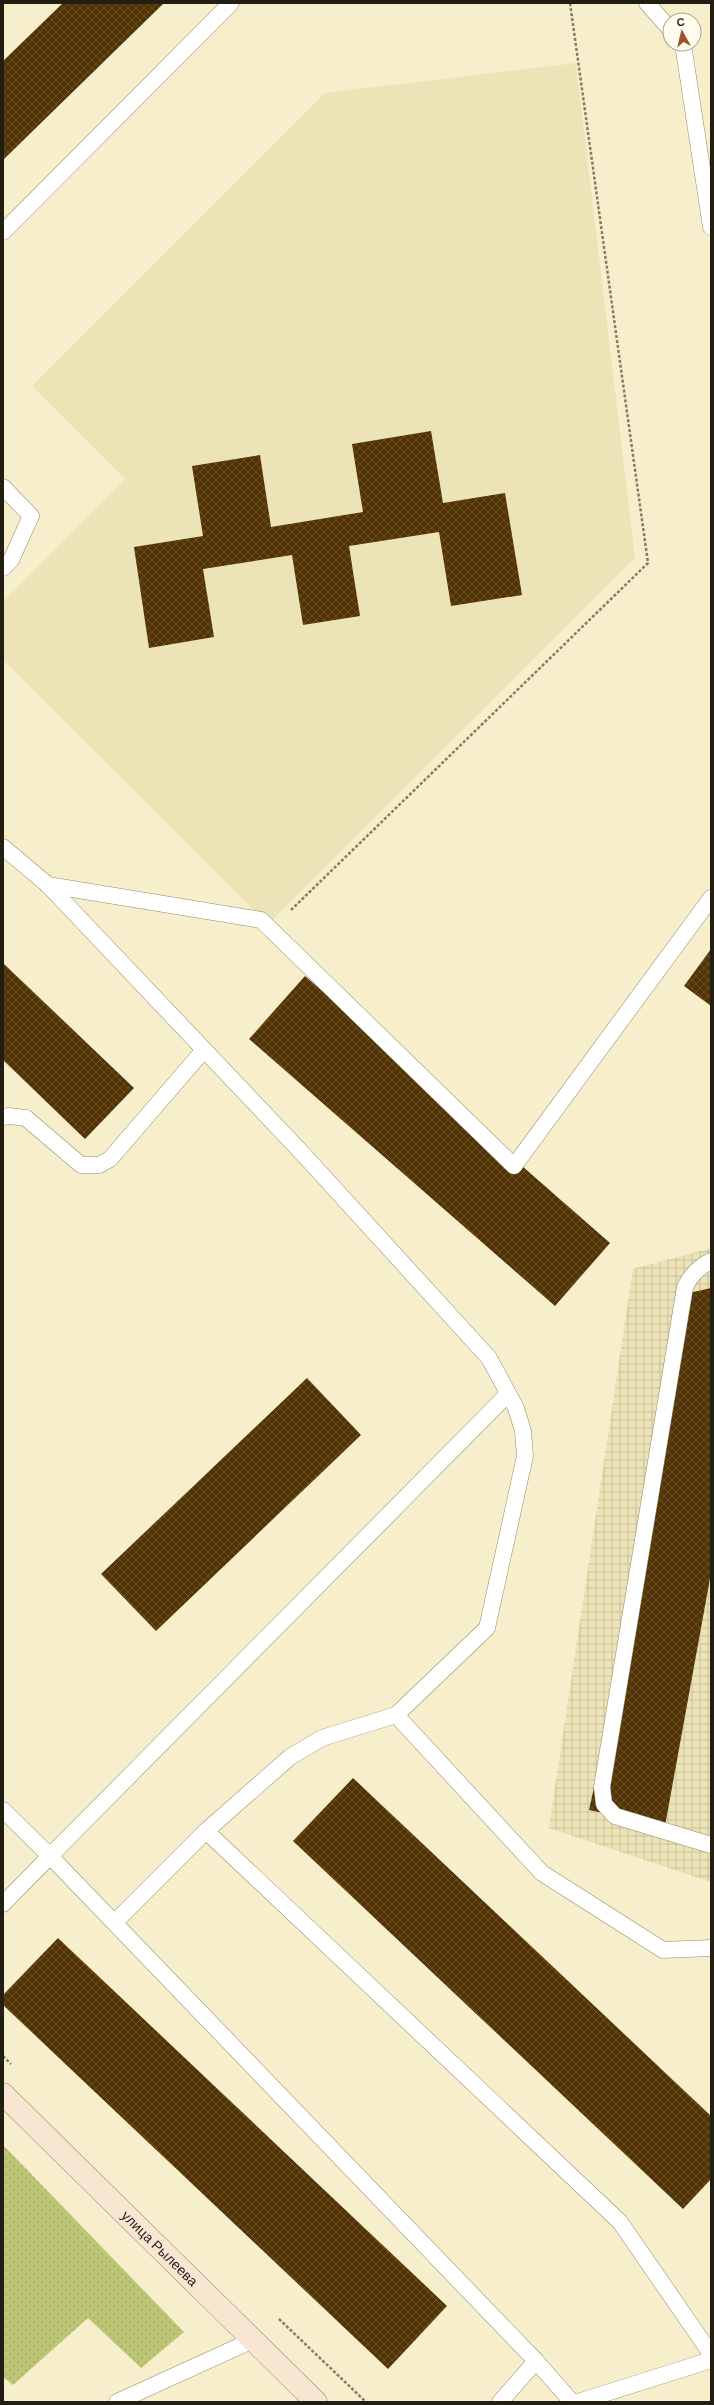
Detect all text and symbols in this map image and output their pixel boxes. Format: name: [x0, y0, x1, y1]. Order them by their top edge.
north arrow: [662, 12, 702, 52]
text: С: [676, 15, 686, 30]
street label: улица Рылеева: [118, 2207, 202, 2290]

